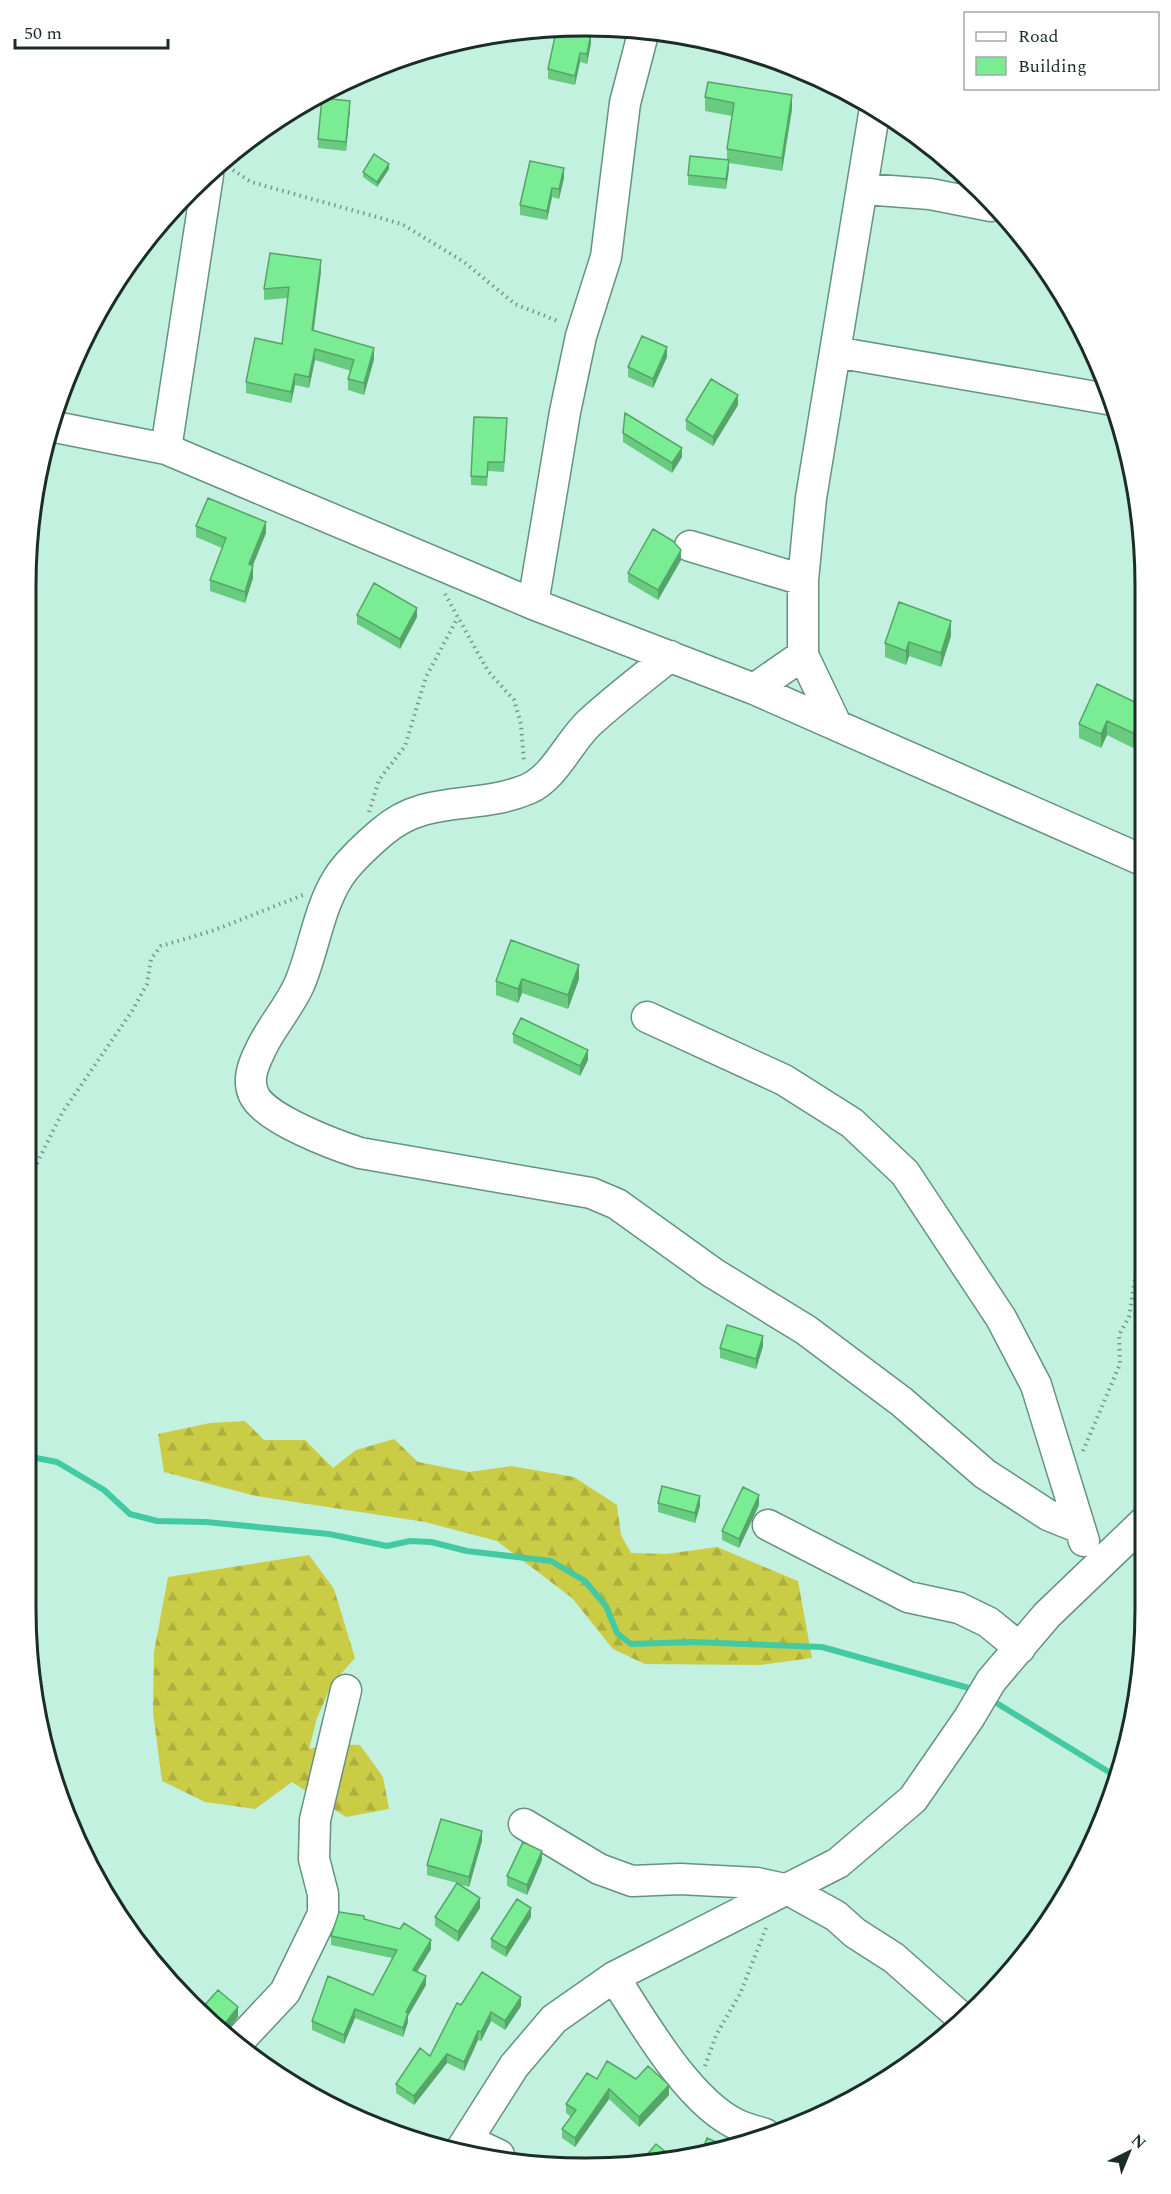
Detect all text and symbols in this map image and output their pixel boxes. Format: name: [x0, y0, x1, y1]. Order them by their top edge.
scale bar: [15, 12, 168, 50]
legend: [964, 12, 1159, 90]
text: 50 m: [24, 20, 62, 47]
text: Road: [1018, 23, 1059, 50]
text: Building: [1018, 53, 1087, 80]
north arrow: [1099, 2122, 1159, 2182]
text: N: [1126, 2129, 1152, 2155]

